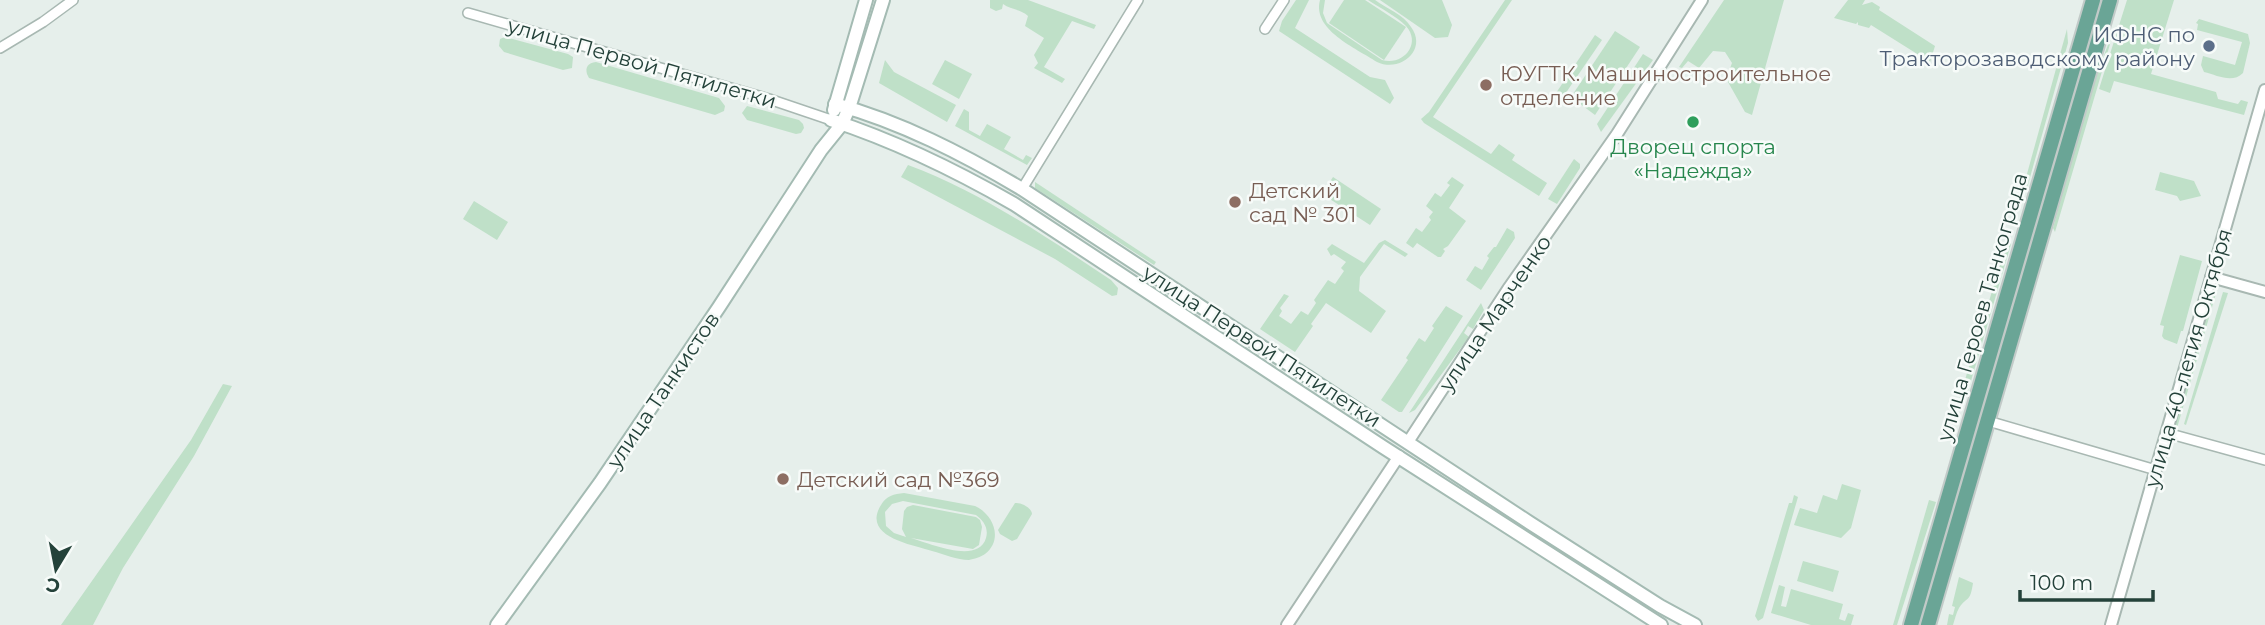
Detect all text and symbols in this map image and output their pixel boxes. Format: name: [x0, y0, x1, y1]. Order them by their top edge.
street label: улица Первой Пятилетки: [504, 12, 779, 113]
place label: ИФНС по Тракторозаводскому району: [1880, 22, 2195, 71]
marker: ИФНС по Тракторозаводскому району: [2201, 38, 2217, 54]
place label: ЮУГТК. Машиностроительное отделение: [1500, 61, 1831, 110]
marker: ЮУГТК. Машиностроительное отделение: [1478, 77, 1494, 93]
marker: Дворец спорта «Надежда»: [1685, 114, 1701, 130]
place label: Дворец спорта «Надежда»: [1610, 134, 1776, 183]
street label: улица Героев Танкограда: [1931, 170, 2032, 445]
place label: Детский сад № 301: [1249, 178, 1356, 227]
marker: Детский сад № 301: [1227, 194, 1243, 210]
street label: улица 40-летия Октября: [2139, 226, 2237, 491]
street label: улица Марченко: [1433, 230, 1556, 397]
street label: улица Первой Пятилетки: [1138, 259, 1386, 432]
street label: улица Танкистов: [601, 307, 725, 474]
place label: Детский сад №369: [797, 467, 1000, 492]
marker: Детский сад №369: [775, 471, 791, 487]
north arrow: [21, 534, 91, 604]
scale bar: [2020, 558, 2153, 602]
text: 100 m: [2030, 570, 2093, 595]
text: С: [44, 573, 62, 598]

